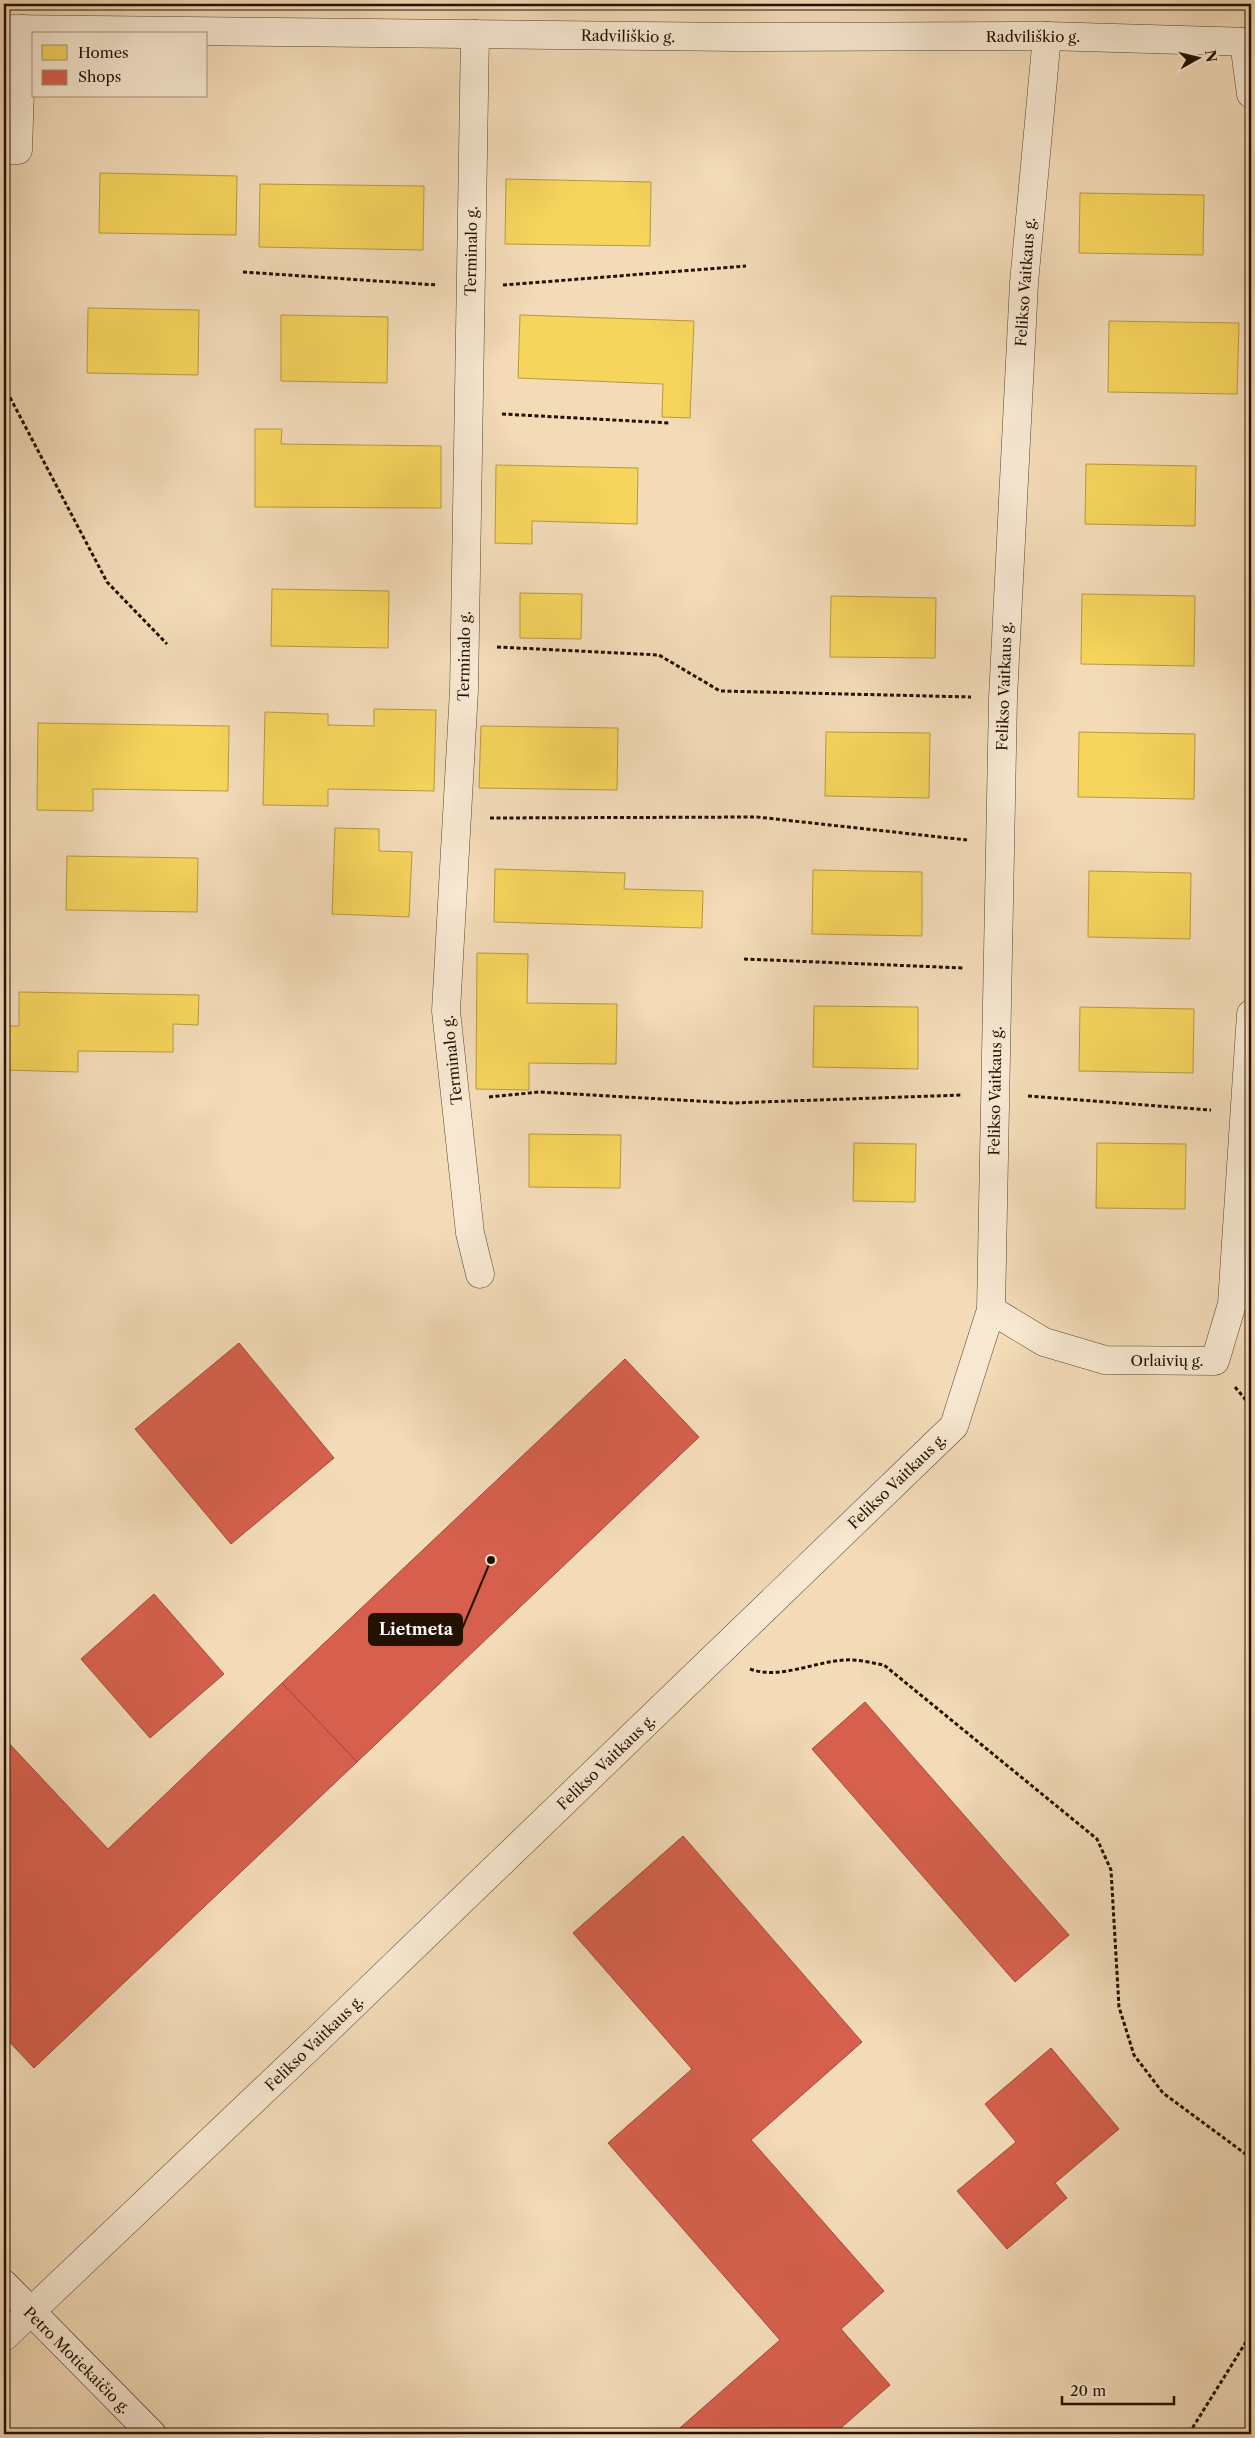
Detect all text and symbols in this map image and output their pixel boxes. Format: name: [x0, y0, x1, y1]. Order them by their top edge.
street label: Radviliškio g.: [581, 26, 675, 46]
street label: Radviliškio g.: [986, 27, 1080, 46]
legend: [32, 32, 208, 98]
north arrow: [1172, 32, 1222, 82]
text: Homes: [78, 43, 129, 62]
text: N: [1201, 49, 1221, 63]
text: Shops: [78, 67, 121, 86]
street label: Terminalo g.: [461, 206, 481, 296]
street label: Felikso Vaitkaus g.: [1011, 217, 1039, 347]
street label: Terminalo g.: [454, 611, 474, 701]
street label: Felikso Vaitkaus g.: [992, 621, 1016, 751]
street label: Terminalo g.: [438, 1014, 466, 1106]
street label: Felikso Vaitkaus g.: [984, 1026, 1006, 1156]
street label: Orlaivių g.: [1130, 1351, 1204, 1370]
street label: Felikso Vaitkaus g.: [844, 1429, 950, 1533]
callout: Lietmeta: [369, 1614, 462, 1645]
text: Lietmeta: [379, 1619, 454, 1639]
street label: Felikso Vaitkaus g.: [553, 1710, 659, 1814]
street label: Felikso Vaitkaus g.: [261, 1991, 367, 2095]
street label: Petro Motiekaičio g.: [20, 2303, 134, 2417]
scale bar: [1062, 2373, 1175, 2405]
text: 20 m: [1070, 2381, 1106, 2400]

